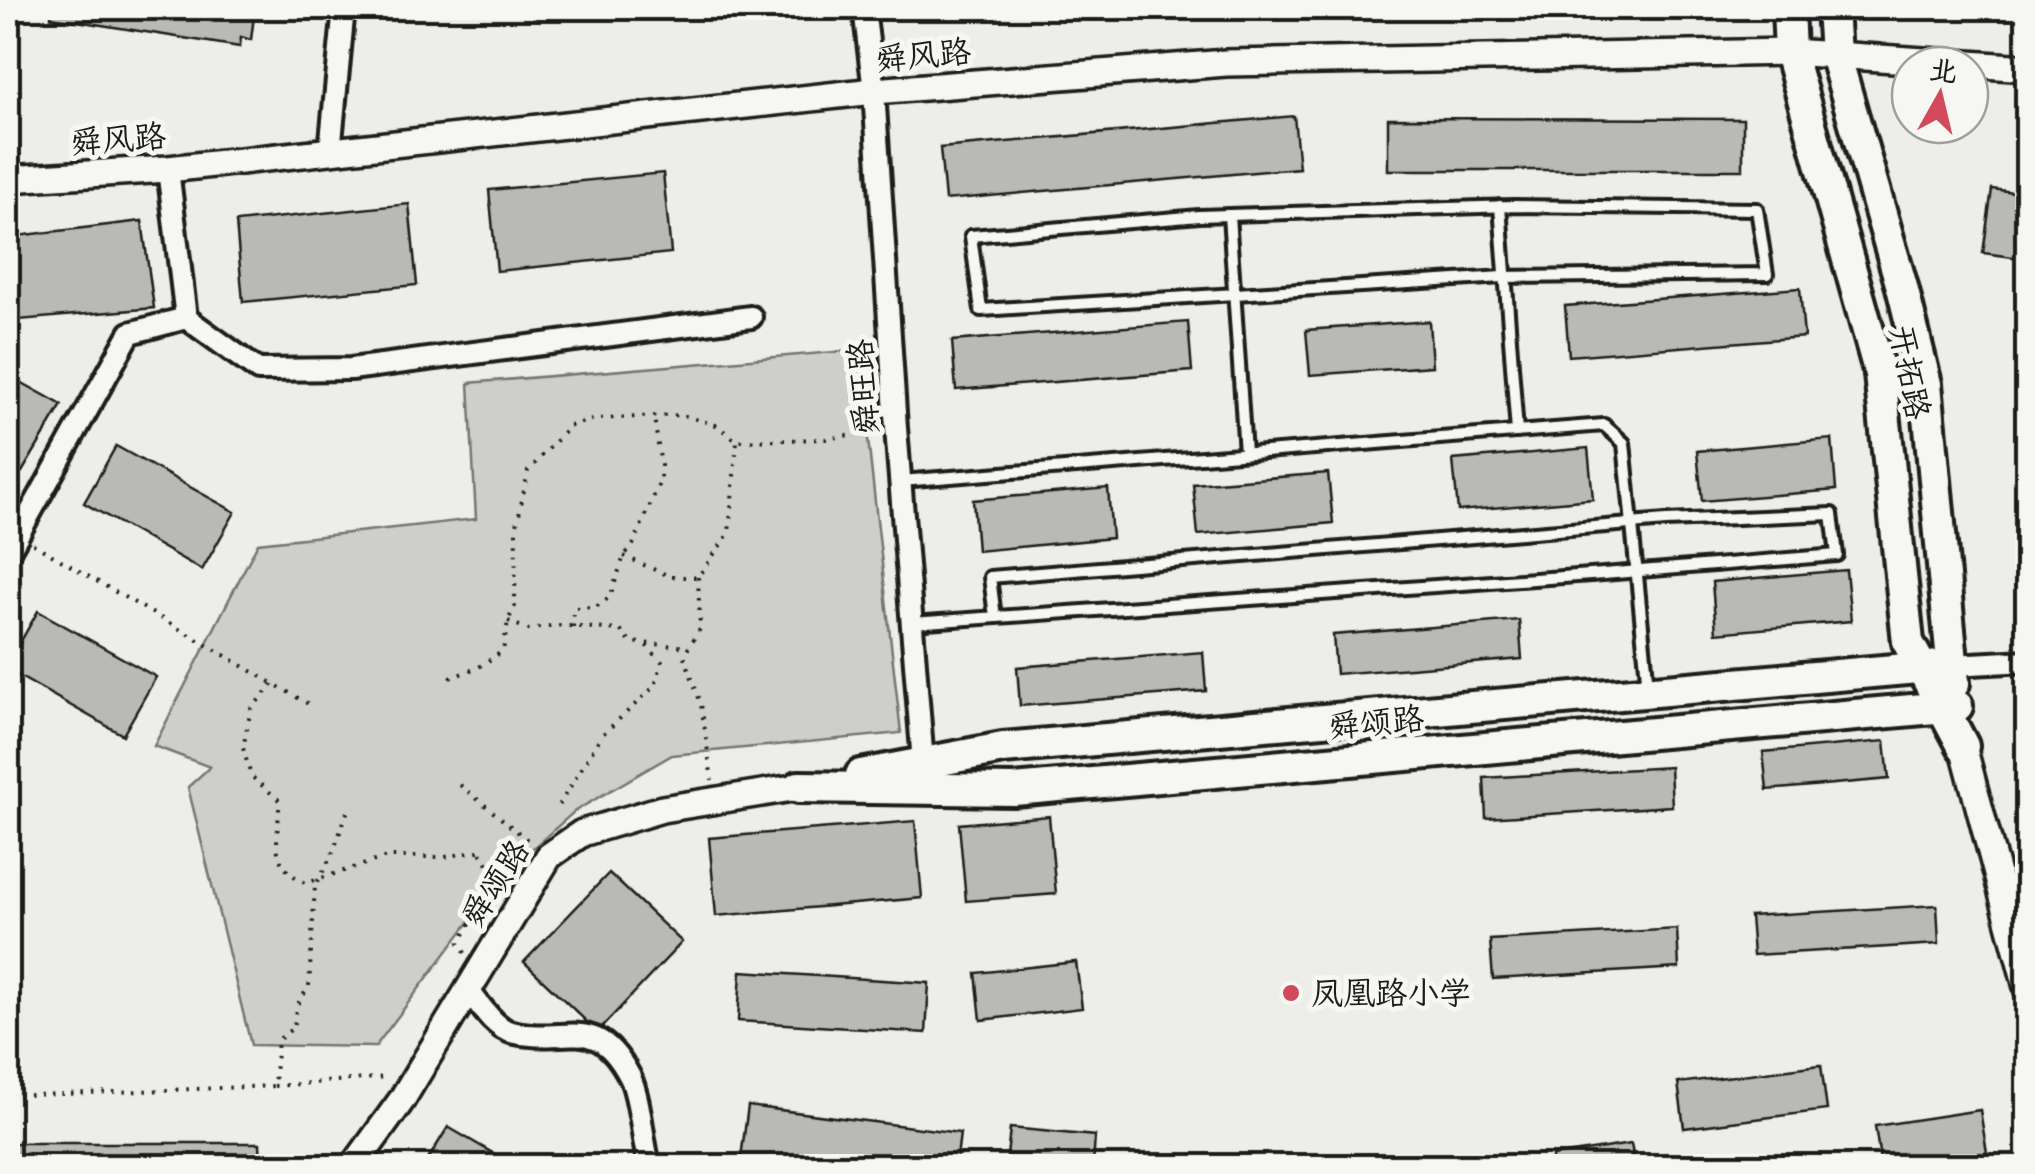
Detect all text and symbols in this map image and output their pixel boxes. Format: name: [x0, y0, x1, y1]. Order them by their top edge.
street label: 舜风路: [873, 28, 972, 78]
north arrow: [1890, 45, 1990, 145]
text: 北: [1927, 49, 1960, 89]
street label: 舜风路: [69, 113, 167, 161]
street label: 开拓路: [1882, 320, 1942, 423]
street label: 舜旺路: [837, 338, 885, 436]
street label: 舜颂路: [1326, 695, 1425, 745]
street label: 舜颂路: [450, 830, 537, 934]
place label: 凤凰路小学: [1311, 970, 1471, 1012]
marker: 凤凰路小学: [1280, 982, 1302, 1004]

